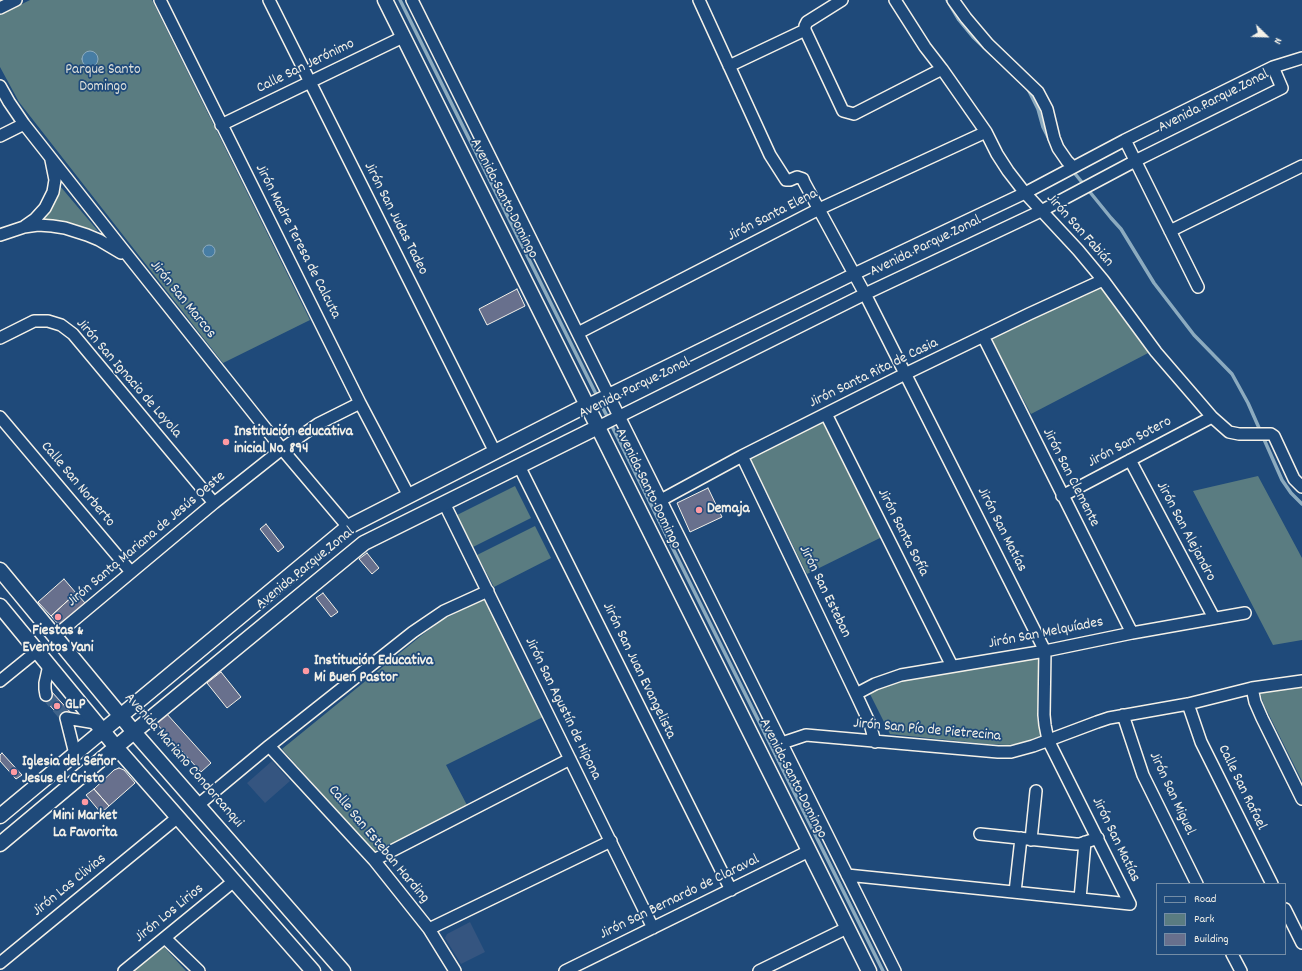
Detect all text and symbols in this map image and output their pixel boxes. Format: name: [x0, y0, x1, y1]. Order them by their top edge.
north arrow: [1246, 16, 1286, 56]
text: N: [1269, 35, 1285, 46]
street label: Calle San Jerónimo: [254, 36, 358, 98]
park label: Parque Santo Domingo: [65, 62, 141, 97]
street label: Avenida Parque Zonal: [1156, 66, 1272, 138]
street label: Avenida Santo Domingo: [465, 136, 541, 262]
street label: Jirón San Judas Tadeo: [359, 160, 431, 278]
street label: Jirón Madre Teresa de Calcuta: [250, 162, 344, 322]
street label: Jirón Santa Elena: [725, 186, 821, 246]
street label: Jirón San Fabián: [1041, 191, 1117, 271]
street label: Avenida Parque Zonal: [867, 212, 985, 282]
street label: Jirón San Marcos: [145, 257, 219, 343]
street label: Jirón San Ignacio de Loyola: [71, 316, 185, 442]
street label: Jirón Santa Rita de Casia: [807, 335, 941, 413]
street label: Avenida Parque Zonal: [576, 354, 694, 424]
street label: Jirón San Sotero: [1085, 413, 1175, 473]
place label: Institución educativa inicial No. 894: [234, 424, 353, 459]
street label: Avenida Santo Domingo: [610, 426, 684, 552]
street label: Jirón San Clemente: [1037, 426, 1103, 530]
marker: Institución educativa inicial No. 894: [221, 437, 231, 447]
street label: Calle San Norberto: [36, 439, 118, 531]
street label: Jirón Santa Mariana de Jesús Oeste: [64, 468, 230, 612]
street label: Jirón San Alejandro: [1151, 479, 1219, 585]
street label: Jirón San Matías: [972, 485, 1030, 575]
street label: Jirón Santa Sofía: [872, 486, 932, 580]
place label: Demaja: [707, 501, 750, 519]
marker: Demaja: [694, 505, 704, 515]
street label: Avenida Parque Zonal: [253, 524, 359, 614]
street label: Jirón San Esteban: [794, 543, 854, 641]
street label: Jirón San Juan Evangelista: [597, 600, 679, 742]
marker: Fiestas & Eventos Yani: [53, 612, 63, 622]
street label: Jirón San Melquíades: [987, 614, 1105, 654]
place label: Fiestas & Eventos Yani: [23, 623, 93, 658]
street label: Jirón San Agustín de Hipona: [520, 635, 604, 783]
place label: Institución Educativa Mi Buen Pastor: [314, 653, 433, 688]
marker: Institución Educativa Mi Buen Pastor: [301, 666, 311, 676]
street label: Avenida Mariano Condorcanqui: [120, 690, 246, 832]
place label: GLP: [65, 697, 86, 715]
marker: GLP: [52, 701, 62, 711]
street label: Avenida Santo Domingo: [754, 716, 830, 842]
street label: Jirón San Pío de Pietrecina: [852, 716, 1002, 746]
street label: Calle San Rafael: [1213, 743, 1269, 833]
street label: Jirón San Miguel: [1144, 750, 1198, 838]
place label: Iglesia del Señor Jesus el Cristo: [22, 754, 116, 789]
marker: Iglesia del Señor Jesus el Cristo: [9, 767, 19, 777]
street label: Calle San Esteban Harding: [323, 782, 433, 908]
street label: Jirón San Matías: [1087, 795, 1143, 885]
marker: Mini Market La Favorita: [80, 797, 90, 807]
place label: Mini Market La Favorita: [53, 808, 117, 843]
street label: Jirón Las Clivias: [29, 851, 111, 921]
street label: Jirón San Bernardo de Claraval: [597, 851, 763, 945]
street label: Jirón Los Lirios: [132, 881, 208, 947]
legend: [1156, 883, 1286, 955]
text: Road: [1194, 891, 1216, 908]
text: Park: [1194, 911, 1214, 928]
text: Building: [1194, 931, 1229, 948]

